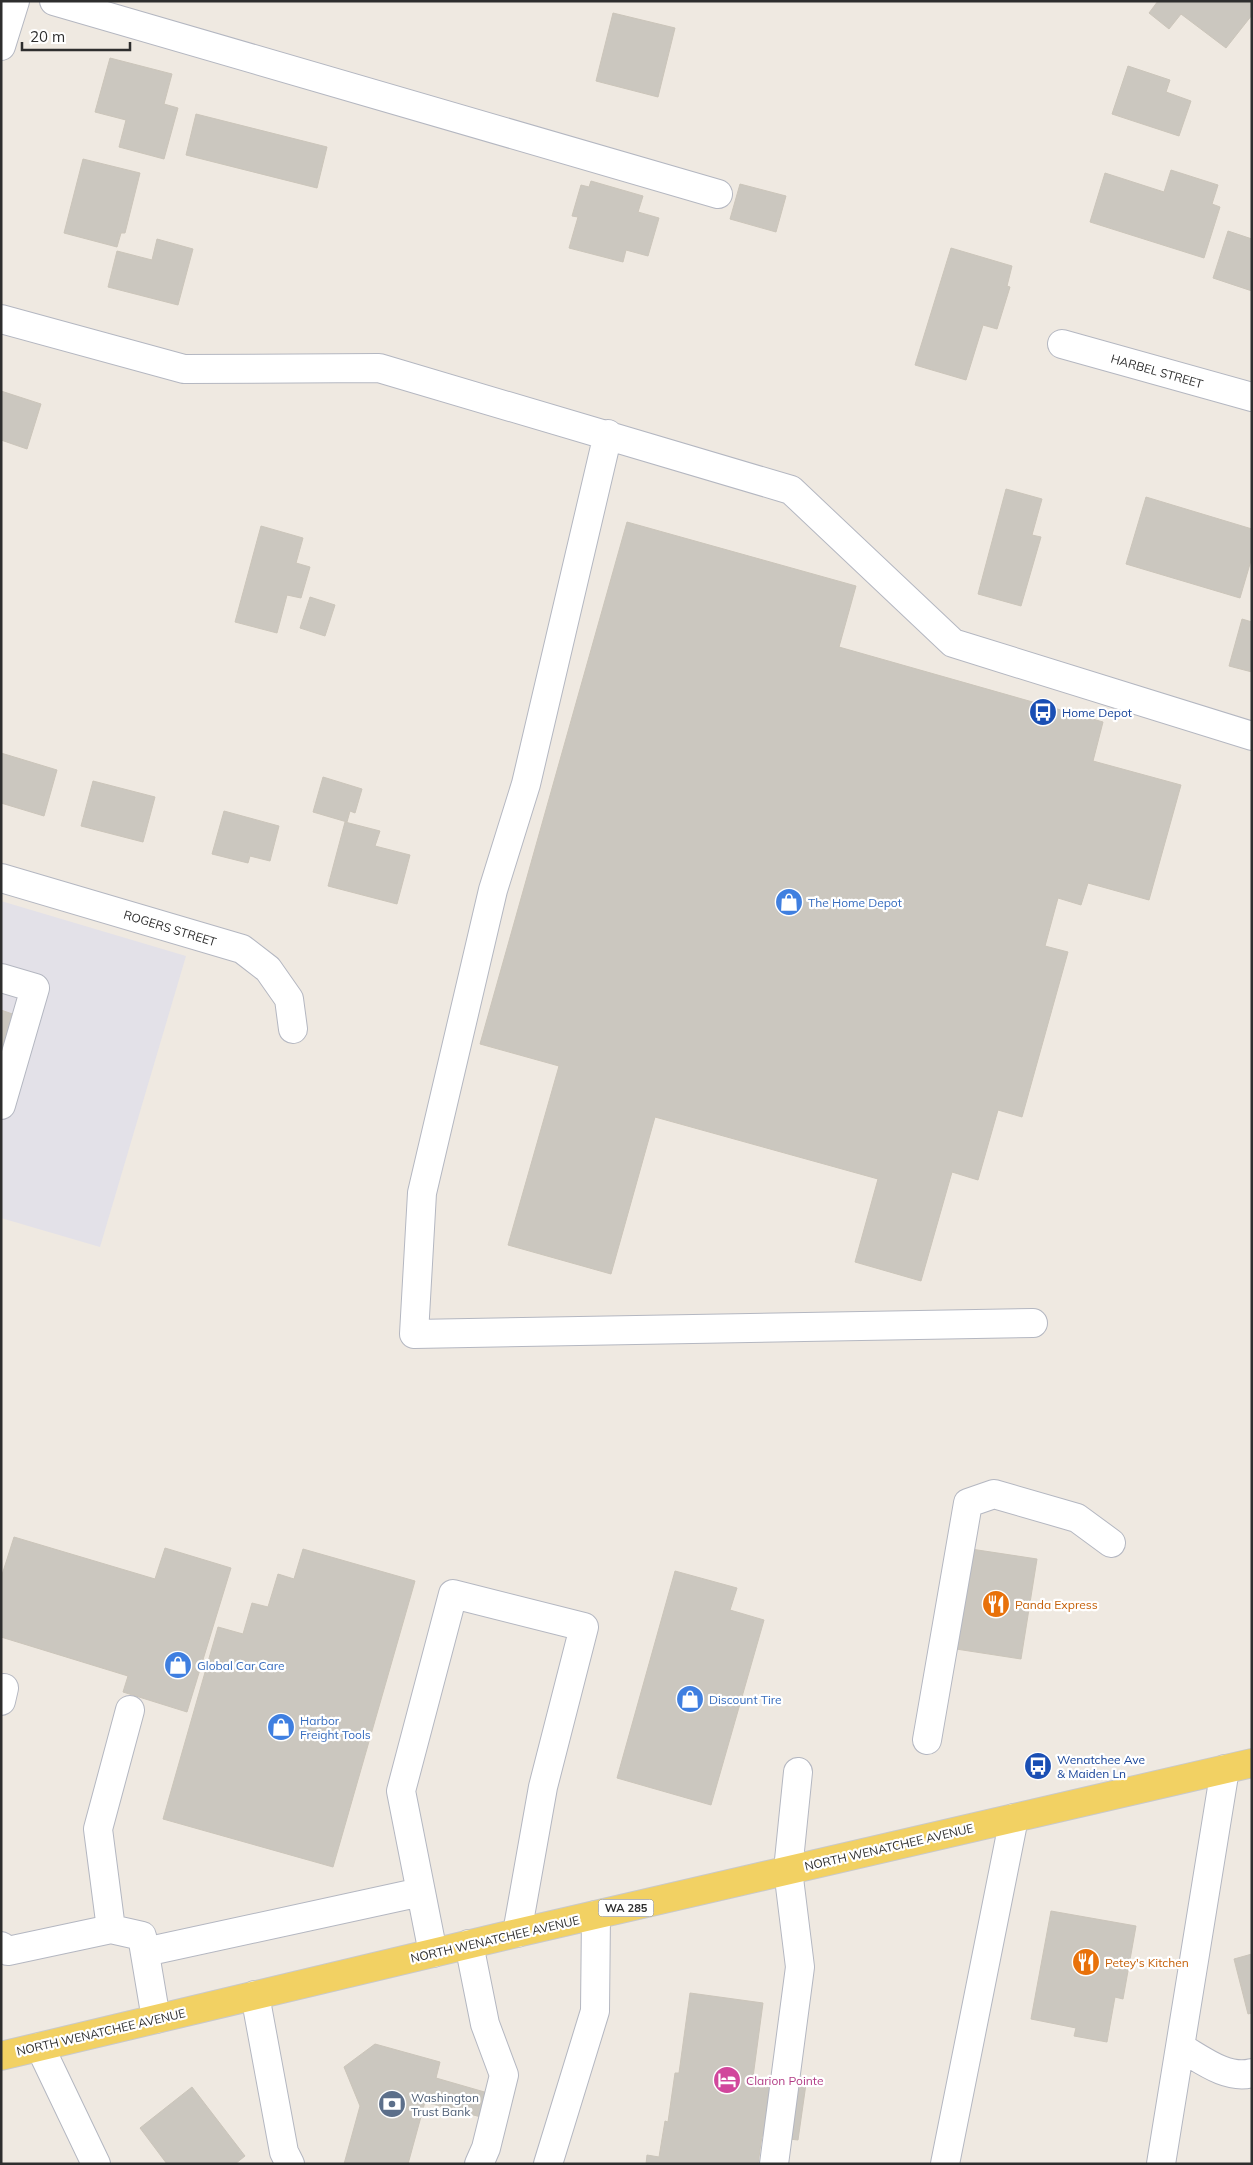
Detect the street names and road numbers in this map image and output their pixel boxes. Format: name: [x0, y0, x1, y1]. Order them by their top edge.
street label: HARBEL STREET: [1109, 351, 1206, 392]
street label: ROGERS STREET: [122, 907, 219, 949]
street label: NORTH WENATCHEE AVENUE: [803, 1820, 975, 1874]
road number: WA 285: [598, 1900, 654, 1916]
street label: NORTH WENATCHEE AVENUE: [409, 1912, 581, 1966]
street label: NORTH WENATCHEE AVENUE: [15, 2005, 187, 2059]

